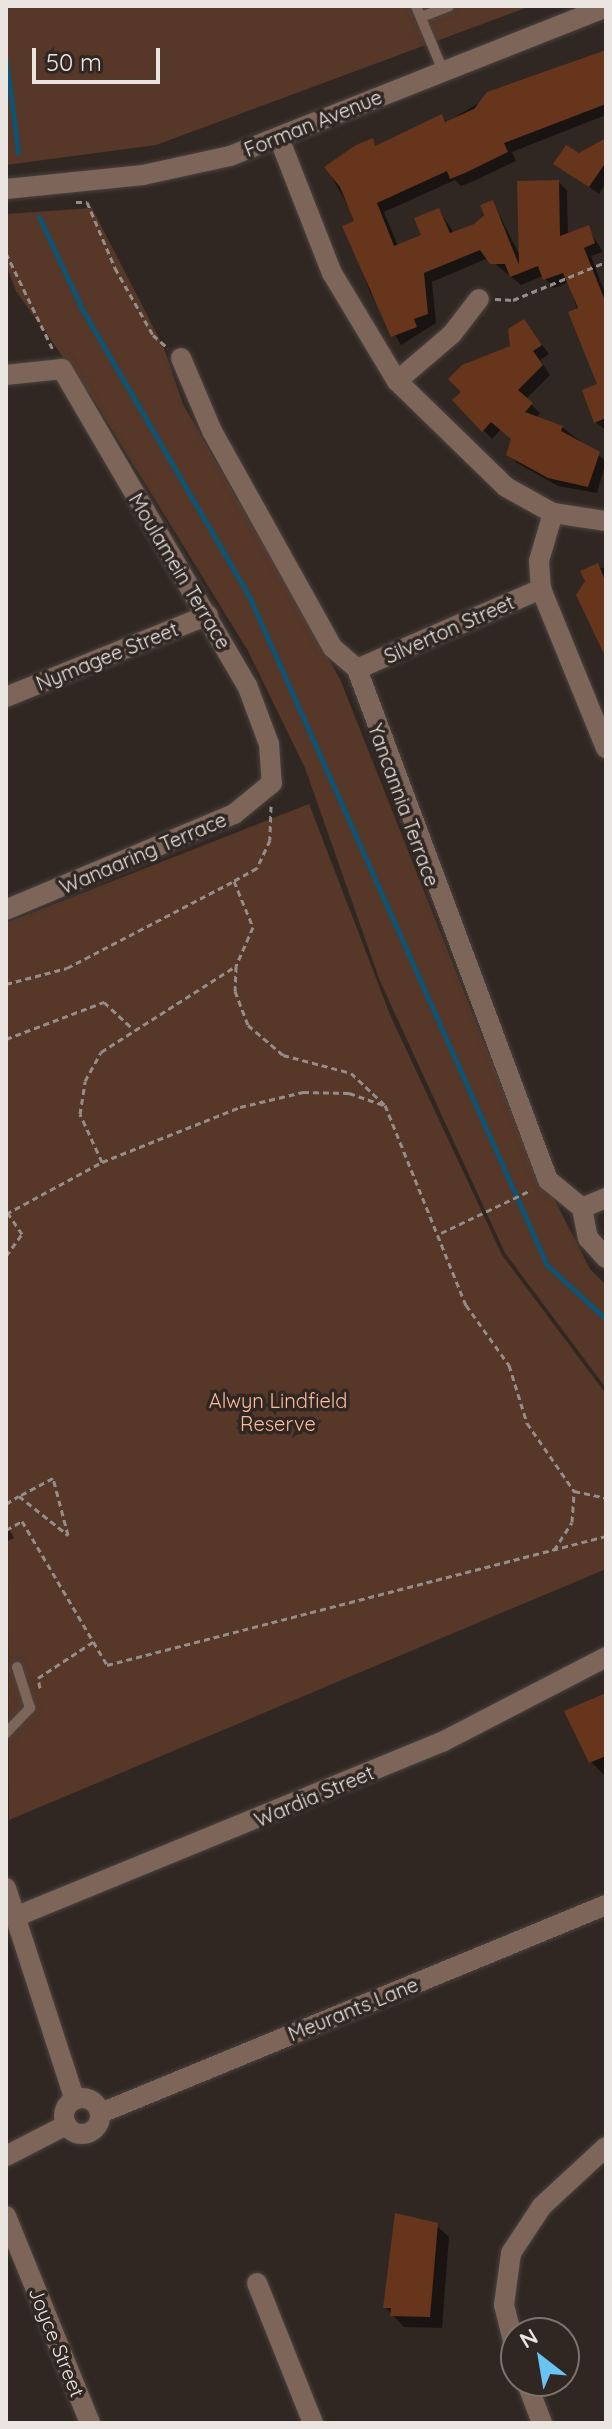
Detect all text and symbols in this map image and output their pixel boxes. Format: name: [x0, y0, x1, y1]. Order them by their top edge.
scale bar: [36, 32, 164, 82]
text: 50 m: [46, 47, 102, 77]
street label: Forman Avenue: [241, 84, 385, 162]
street label: Moulamein Terrace: [124, 489, 236, 653]
street label: Silverton Street: [380, 590, 518, 668]
street label: Nymagee Street: [32, 617, 182, 695]
street label: Yancannia Terrace: [363, 720, 445, 890]
street label: Wanaaring Terrace: [56, 807, 230, 899]
park label: Alwyn Lindfield Reserve: [209, 1388, 347, 1435]
street label: Wardia Street: [251, 1760, 377, 1832]
street label: Meurants Lane: [285, 1972, 421, 2046]
street label: Joyce Street: [24, 2283, 90, 2401]
north arrow: [500, 2317, 580, 2397]
text: N: [515, 2322, 543, 2354]

